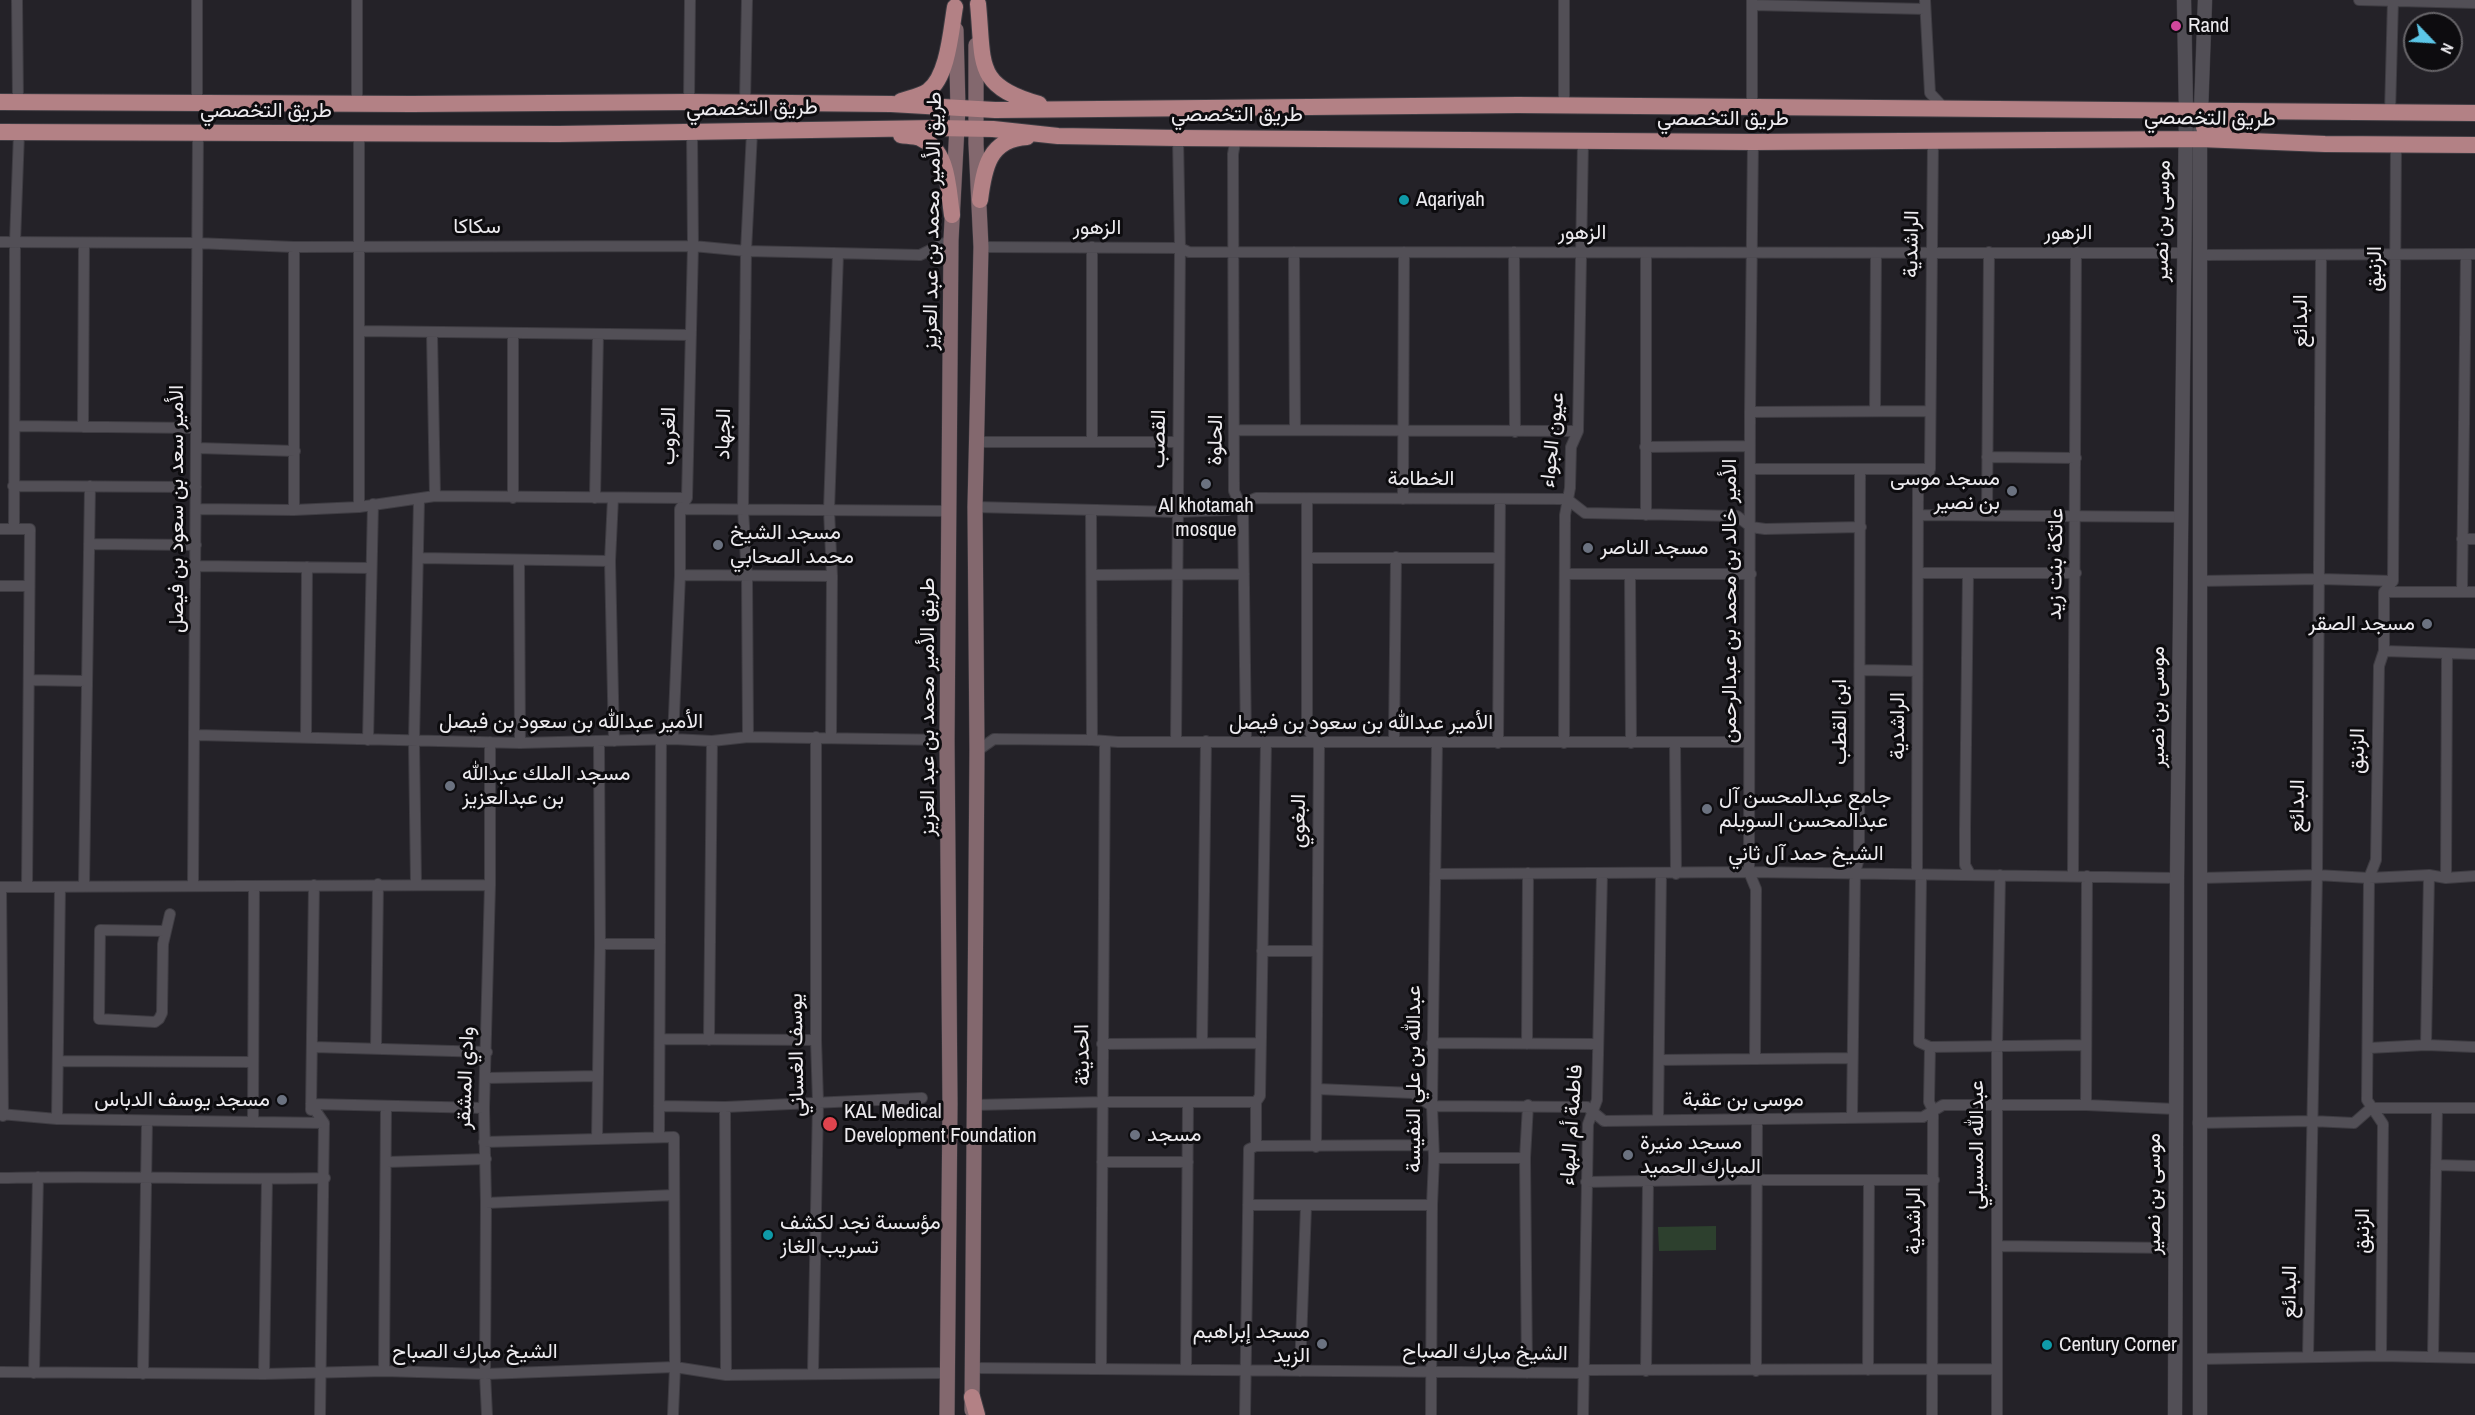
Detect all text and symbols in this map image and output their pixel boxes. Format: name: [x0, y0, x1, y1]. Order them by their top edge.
north arrow: [2403, 12, 2463, 72]
place label: Rand: [2188, 13, 2229, 39]
marker: Rand: [2169, 19, 2183, 33]
text: N: [2436, 40, 2459, 58]
street label: طريق الأمير محمد بن عبد العزيز: [918, 91, 948, 351]
street label: طريق التخصصي: [686, 95, 818, 123]
street label: طريق التخصصي: [200, 98, 332, 124]
street label: طريق التخصصي: [1171, 102, 1303, 128]
street label: طريق التخصصي: [2144, 105, 2276, 133]
street label: طريق التخصصي: [1657, 106, 1789, 132]
street label: موسى بن نصير: [2149, 160, 2177, 282]
place label: Aqariyah: [1416, 187, 1485, 213]
marker: Aqariyah: [1397, 193, 1411, 207]
street label: الراشدية: [1899, 210, 1925, 278]
street label: سكاكا: [453, 214, 501, 240]
street label: الزهور: [1073, 215, 1121, 241]
street label: الزهور: [1558, 220, 1606, 246]
street label: الزهور: [2044, 220, 2092, 246]
street label: الزنبق: [2362, 246, 2388, 292]
street label: البدائع: [2288, 294, 2314, 348]
street label: الأمير سعد بن سعود بن فيصل: [164, 385, 190, 633]
street label: عيون الجواء: [1535, 391, 1571, 489]
street label: الغروب: [656, 407, 682, 465]
street label: الجهاد: [711, 408, 737, 460]
street label: القصب: [1146, 409, 1172, 469]
street label: الحلوة: [1203, 414, 1229, 466]
street label: الأمير خالد بن محمد بن عبدالرحمن: [1717, 459, 1743, 743]
street label: الخطامة: [1388, 466, 1454, 492]
place label: مسجد موسى بن نصير: [1890, 466, 2000, 516]
marker: Al khotamah mosque: [1199, 477, 1213, 491]
marker: مسجد موسى بن نصير: [2005, 484, 2019, 498]
place label: Al khotamah mosque: [1158, 493, 1254, 543]
street label: عاتكة بنت زيد: [2042, 508, 2070, 620]
place label: مسجد الشيخ محمد الصحابي: [730, 520, 854, 570]
place label: مسجد الناصر: [1600, 535, 1708, 561]
marker: مسجد الشيخ محمد الصحابي: [711, 538, 725, 552]
marker: مسجد الناصر: [1581, 541, 1595, 555]
street label: طريق الأمير محمد بن عبد العزيز: [915, 578, 941, 836]
place label: مسجد الصقر: [2308, 611, 2415, 637]
marker: مسجد الصقر: [2420, 617, 2434, 631]
street label: موسى بن نصير: [2145, 646, 2171, 768]
street label: ابن القطب: [1827, 679, 1853, 765]
street label: الراشدية: [1885, 692, 1911, 760]
street label: الأمير عبدالله بن سعود بن فيصل: [439, 709, 703, 735]
street label: الأمير عبدالله بن سعود بن فيصل: [1229, 710, 1493, 736]
street label: الزنبق: [2345, 728, 2371, 774]
place label: مسجد الملك عبدالله بن عبدالعزيز: [462, 761, 631, 811]
marker: مسجد الملك عبدالله بن عبدالعزيز: [443, 779, 457, 793]
street label: البدائع: [2285, 779, 2311, 833]
place label: جامع عبدالمحسن آل عبدالمحسن السويلم: [1719, 784, 1891, 834]
street label: البغوي: [1286, 794, 1312, 848]
marker: جامع عبدالمحسن آل عبدالمحسن السويلم: [1700, 802, 1714, 816]
street label: الشيخ حمد آل ثاني: [1728, 841, 1884, 867]
street label: عبدالله بن علي النفيسة: [1401, 985, 1427, 1173]
street label: يوسف الغساني: [783, 993, 811, 1117]
street label: الحديثة: [1070, 1024, 1096, 1086]
street label: وادي المشقر: [452, 1026, 480, 1130]
street label: فاطمة أم البهاء: [1555, 1064, 1589, 1186]
street label: عبدالله المسيلي: [1964, 1080, 1990, 1210]
place label: مسجد يوسف الدباس: [94, 1087, 270, 1113]
street label: موسى بن عقبة: [1682, 1087, 1804, 1113]
marker: مسجد يوسف الدباس: [275, 1093, 289, 1107]
place label: KAL Medical Development Foundation: [844, 1099, 1037, 1149]
marker: KAL Medical Development Foundation: [821, 1115, 839, 1133]
place label: مسجد: [1147, 1122, 1201, 1148]
marker: مسجد: [1128, 1128, 1142, 1142]
place label: مسجد منيرة المبارك الحميد: [1640, 1130, 1761, 1180]
street label: موسى بن نصير: [2141, 1133, 2167, 1255]
marker: مسجد منيرة المبارك الحميد: [1621, 1148, 1635, 1162]
street label: الراشدية: [1901, 1187, 1927, 1255]
street label: الزنبق: [2350, 1208, 2376, 1254]
place label: مؤسسة نجد لكشف تسريب الغاز: [780, 1210, 941, 1260]
marker: مؤسسة نجد لكشف تسريب الغاز: [761, 1228, 775, 1242]
street label: البدائع: [2277, 1265, 2303, 1319]
place label: مسجد إبراهيم الزيد: [1193, 1319, 1310, 1369]
place label: Century Corner: [2059, 1332, 2177, 1358]
marker: مسجد إبراهيم الزيد: [1315, 1337, 1329, 1351]
marker: Century Corner: [2040, 1338, 2054, 1352]
street label: الشيخ مبارك الصباح: [392, 1339, 558, 1365]
street label: الشيخ مبارك الصباح: [1402, 1339, 1568, 1367]

